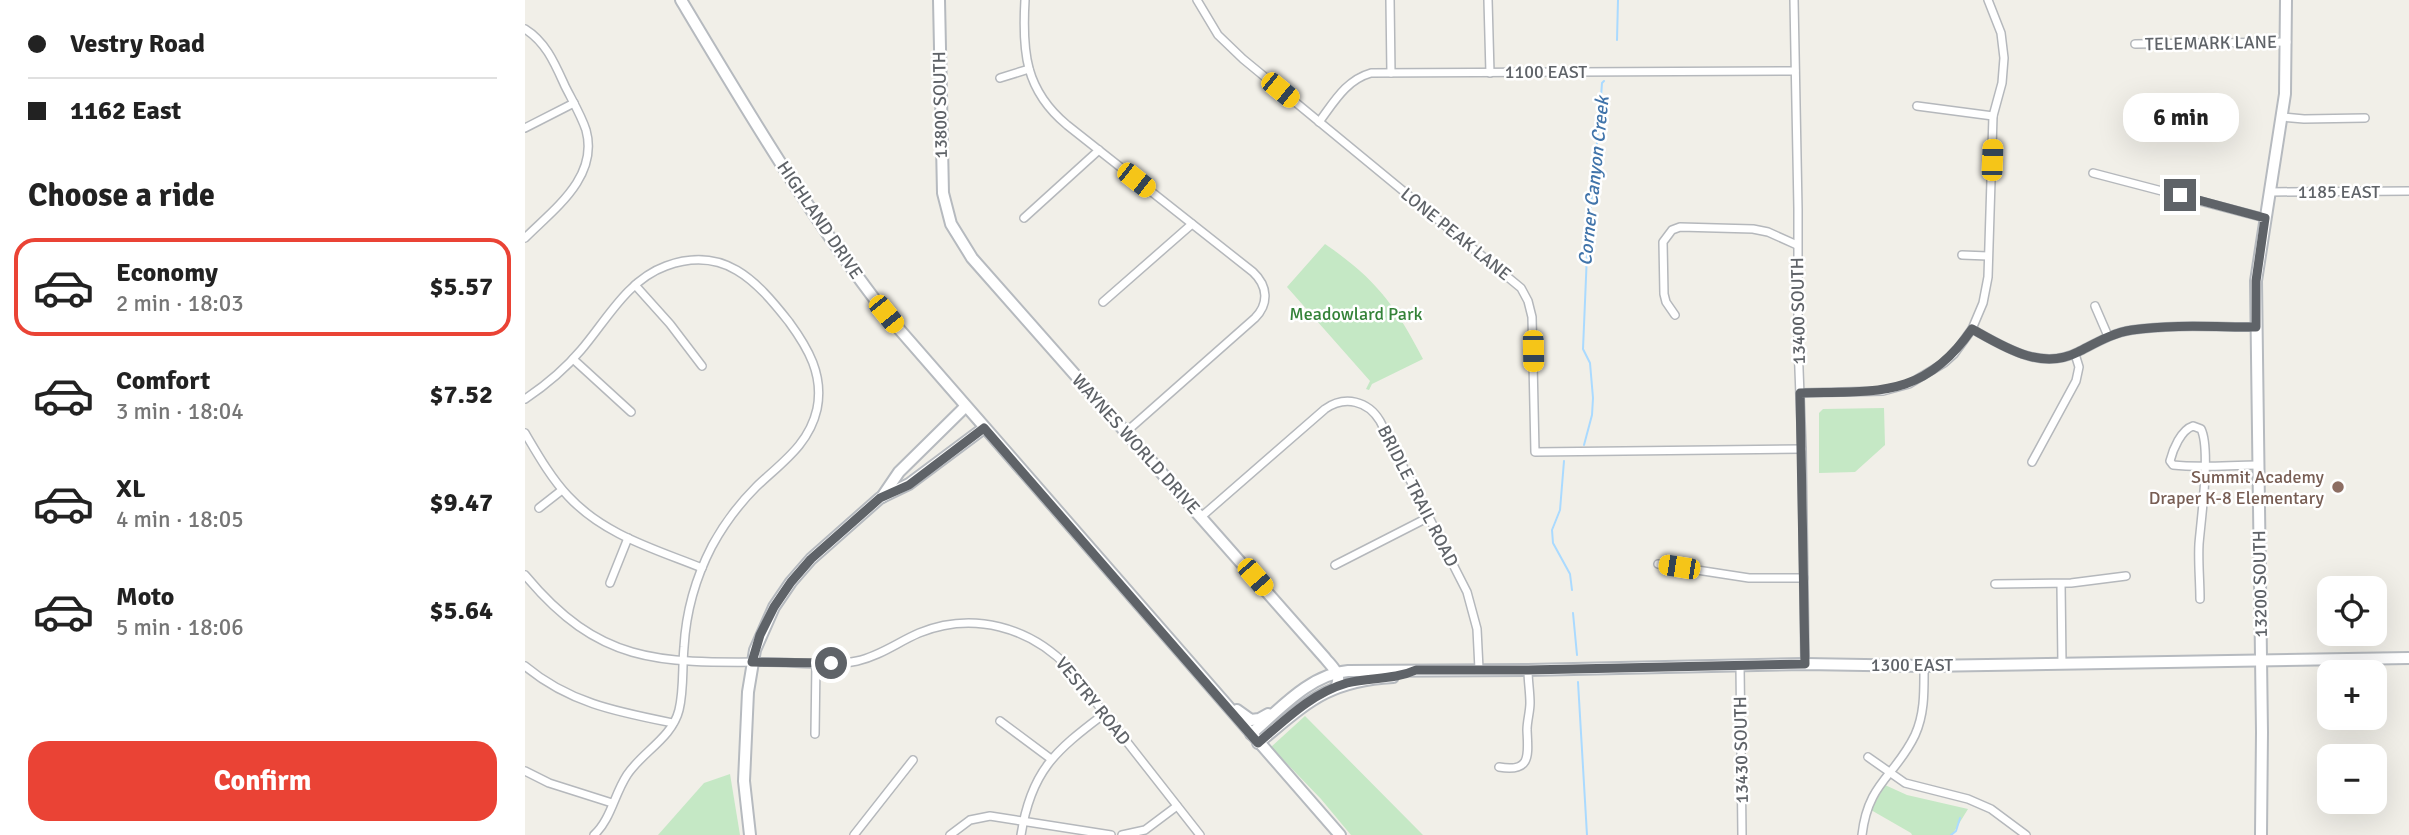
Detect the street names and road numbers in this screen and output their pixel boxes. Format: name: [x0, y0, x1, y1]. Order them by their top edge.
street label: TELEMARK LANE: [2145, 31, 2277, 55]
street label: 13800 SOUTH: [928, 51, 952, 159]
street label: 1100 EAST: [1505, 61, 1587, 83]
street label: HIGHLAND DRIVE: [772, 157, 868, 283]
street label: 1185 EAST: [2298, 181, 2380, 203]
street label: LONE PEAK LANE: [1396, 183, 1516, 285]
street label: 13400 SOUTH: [1786, 257, 1810, 365]
street label: WAYNES WORLD DRIVE: [1067, 369, 1205, 519]
street label: BRIDLE TRAIL ROAD: [1373, 422, 1463, 570]
street label: 13200 SOUTH: [2248, 530, 2272, 638]
street label: VESTRY ROAD: [1051, 652, 1135, 750]
street label: 1300 EAST: [1871, 654, 1953, 676]
street label: 13430 SOUTH: [1729, 696, 1753, 804]

